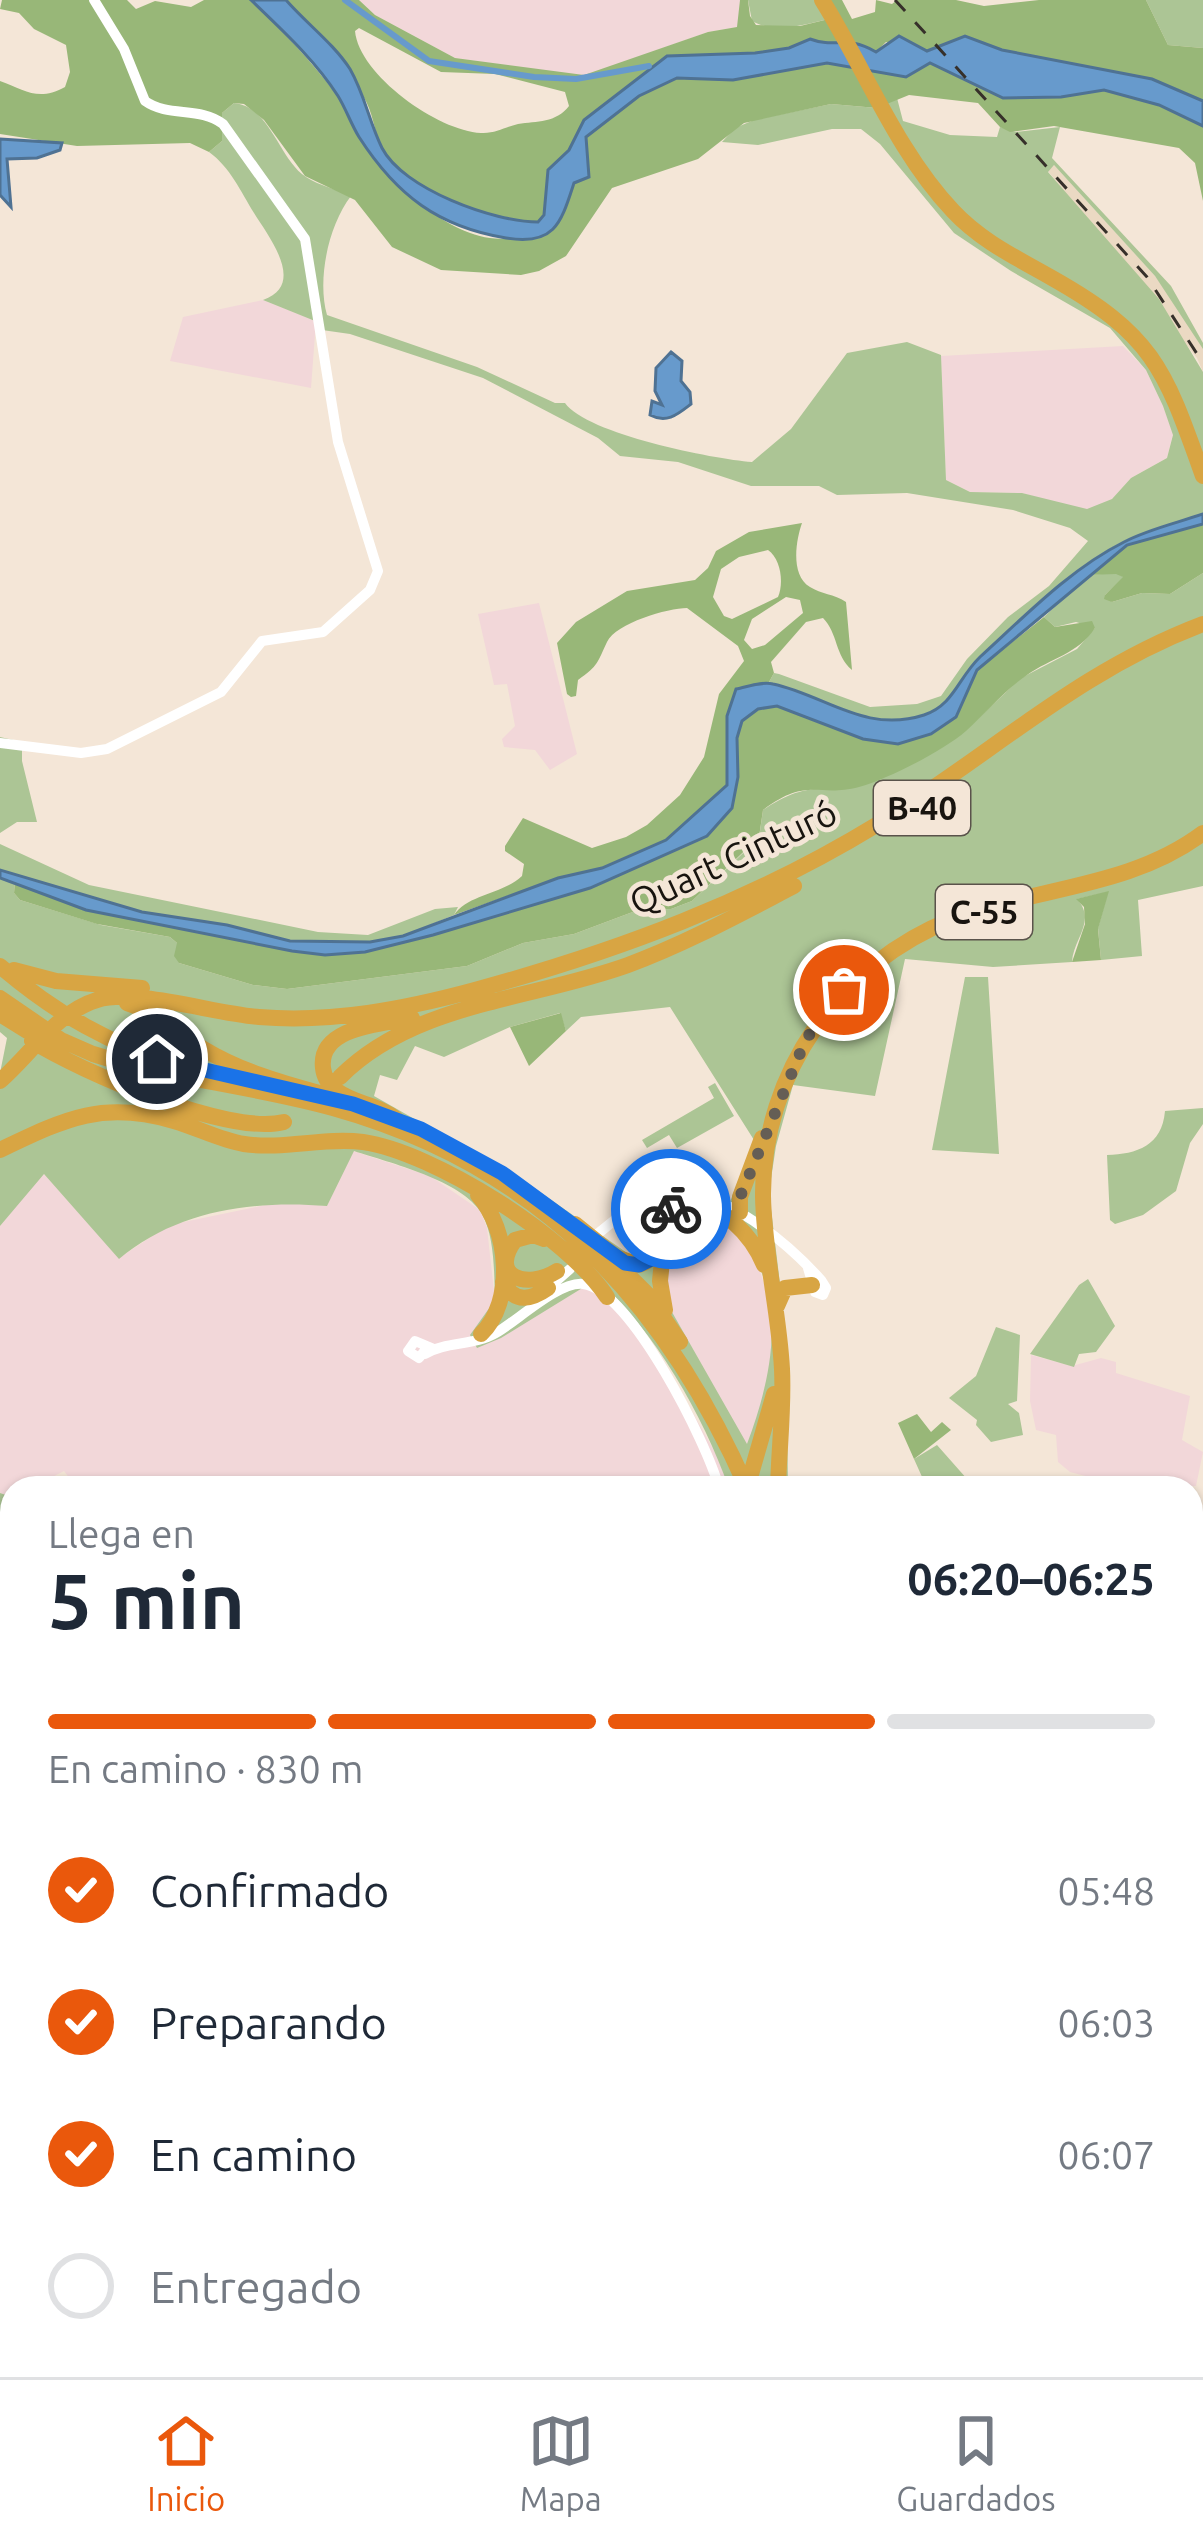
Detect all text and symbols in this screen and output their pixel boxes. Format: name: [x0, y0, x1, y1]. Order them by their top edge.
road number: B-40: [874, 781, 970, 835]
street label: Quart Cinturó: [623, 791, 843, 922]
road number: C-55: [936, 885, 1032, 939]
pin: [793, 939, 895, 1041]
icon: bag: [811, 957, 877, 1023]
pin: [106, 1008, 208, 1110]
icon: home: [124, 1026, 190, 1092]
courier: [611, 1149, 731, 1269]
icon: bike: [638, 1176, 704, 1242]
text: Llega en: [48, 1512, 195, 1555]
text: 06:20–06:25: [907, 1553, 1155, 1604]
text: 5 min: [48, 1556, 245, 1644]
text: En camino · 830 m: [48, 1747, 363, 1790]
icon: check: [48, 1857, 114, 1923]
text: Confirmado: [150, 1865, 389, 1916]
text: 05:48: [1057, 1869, 1155, 1912]
icon: check: [48, 1989, 114, 2055]
text: Preparando: [150, 1997, 387, 2048]
text: 06:03: [1057, 2001, 1155, 2044]
icon: check: [48, 2121, 114, 2187]
text: En camino: [150, 2129, 357, 2180]
text: 06:07: [1057, 2133, 1155, 2176]
text: Entregado: [150, 2261, 362, 2312]
tab: Inicio: [147, 2408, 225, 2517]
tab: Mapa: [520, 2408, 602, 2517]
tab: Guardados: [896, 2408, 1056, 2517]

